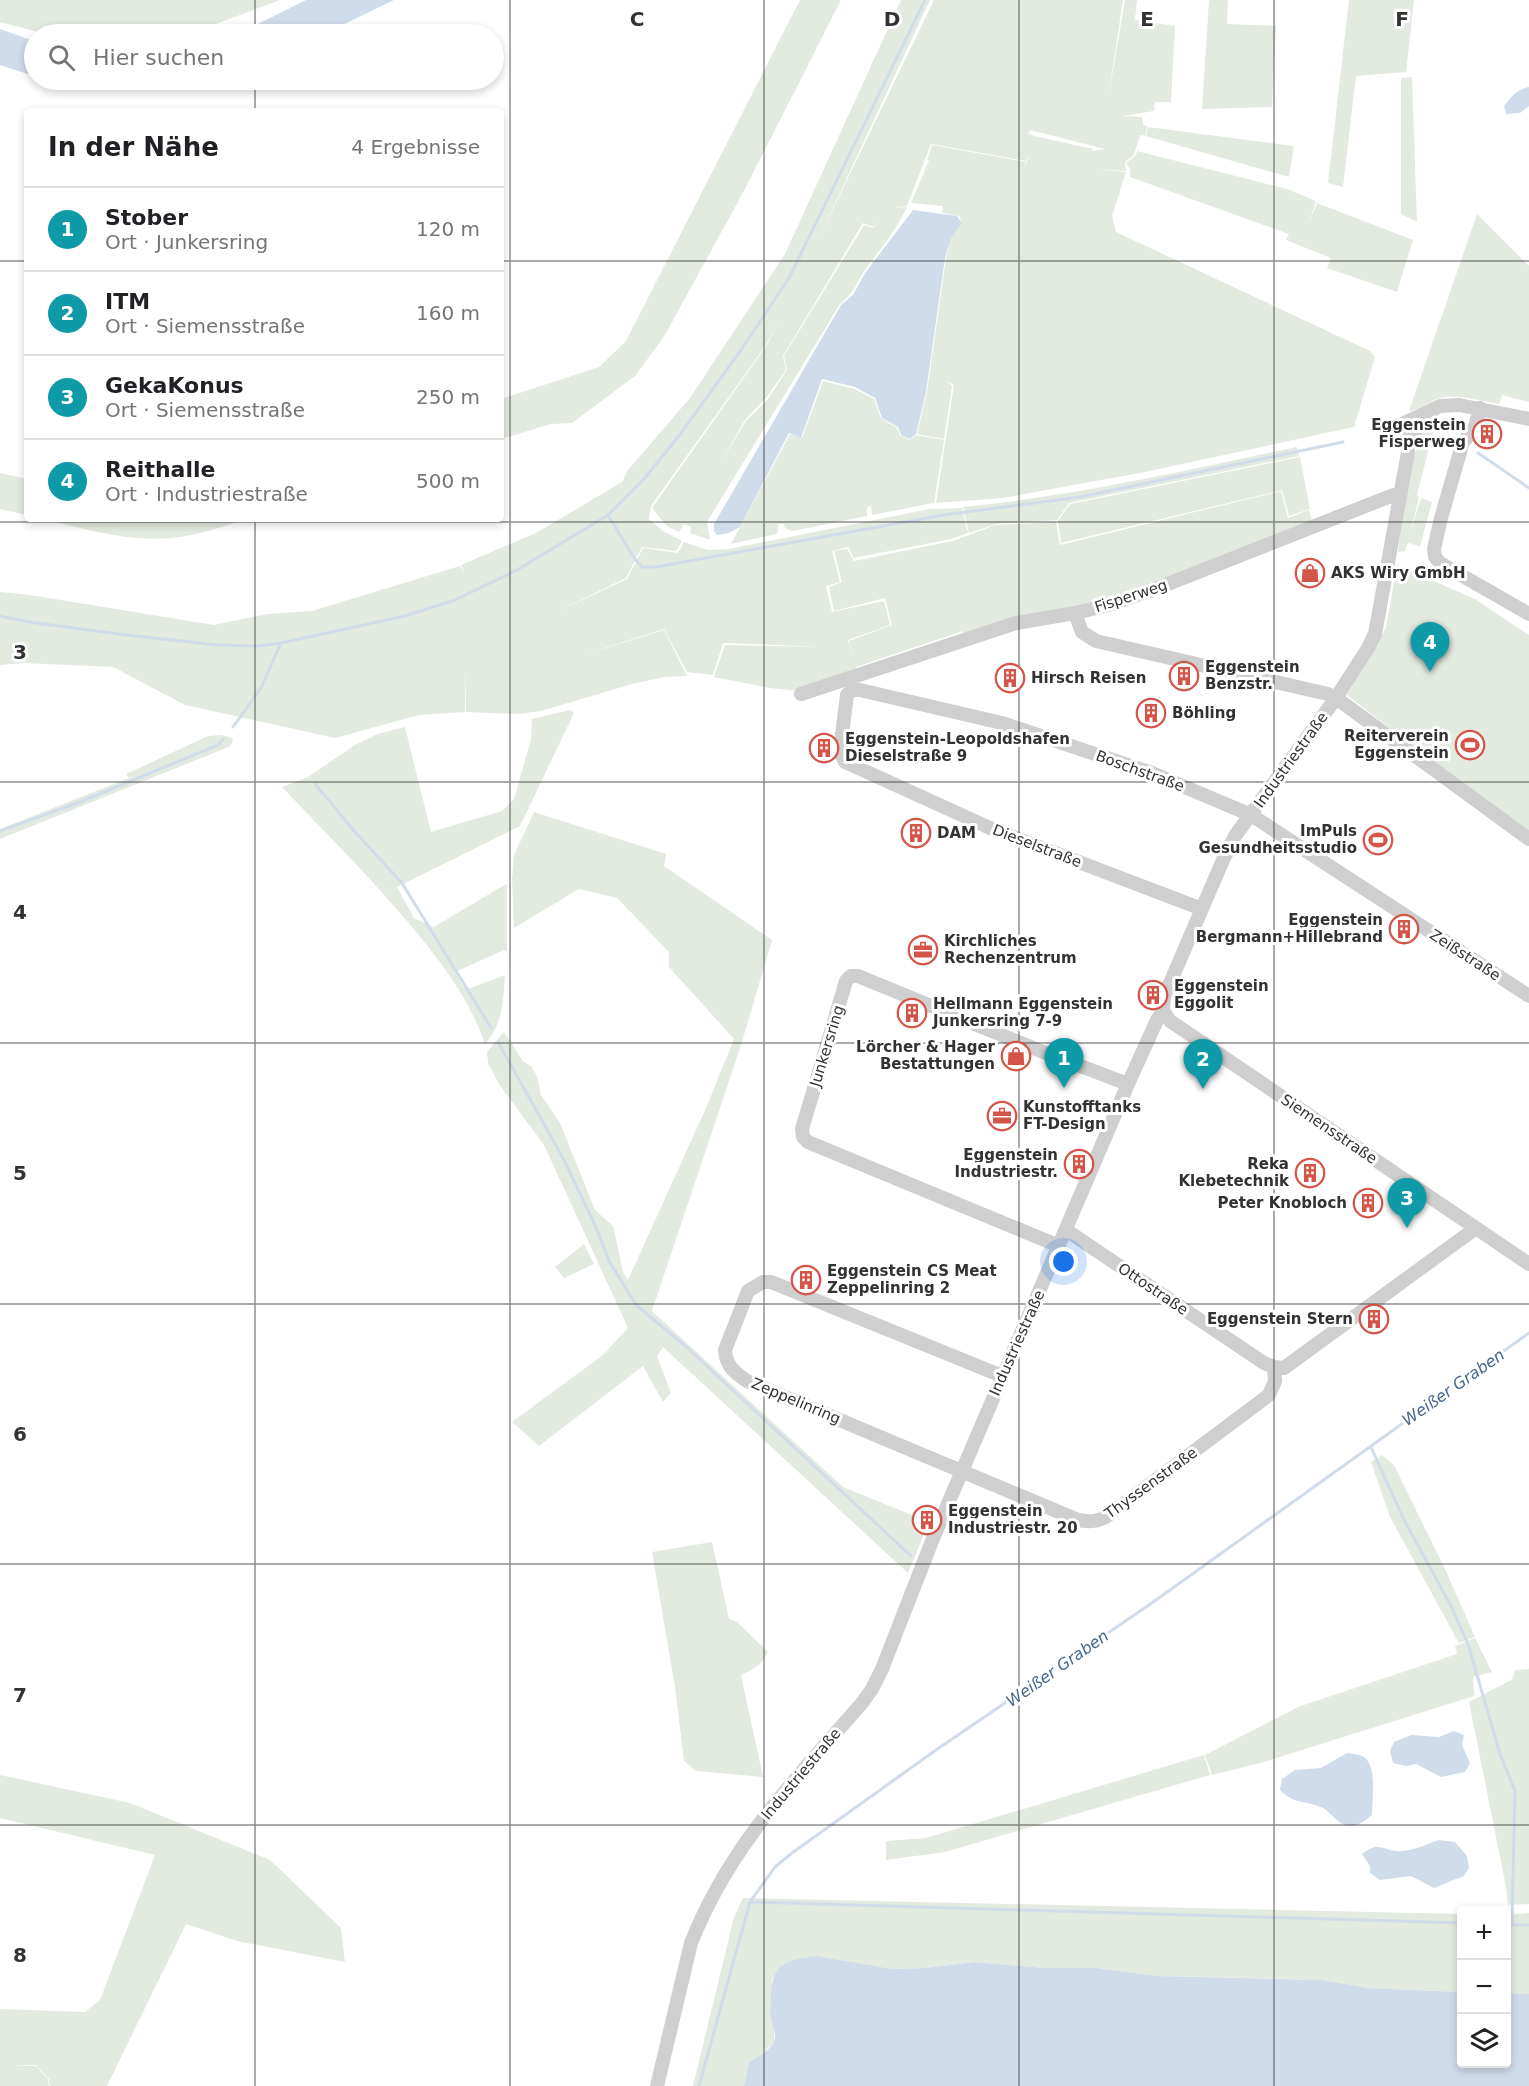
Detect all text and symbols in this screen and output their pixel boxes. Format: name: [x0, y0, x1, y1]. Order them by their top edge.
text: C: [630, 7, 644, 31]
text: D: [884, 7, 900, 31]
text: E: [1140, 7, 1154, 31]
text: F: [1395, 7, 1409, 31]
search box: [24, 24, 504, 90]
icon: search: [45, 41, 78, 74]
text: Hier suchen: [93, 45, 224, 70]
text: In der Nähe: [48, 132, 219, 162]
text: 4 Ergebnisse: [351, 135, 480, 159]
text: Stober: [105, 205, 188, 230]
text: 1: [61, 217, 74, 241]
text: 120 m: [416, 217, 480, 241]
text: Ort · Junkersring: [105, 230, 268, 254]
text: ITM: [105, 289, 150, 314]
text: 2: [61, 301, 74, 325]
text: 160 m: [416, 301, 480, 325]
text: Ort · Siemensstraße: [105, 314, 305, 338]
text: GekaKonus: [105, 373, 244, 398]
text: 3: [61, 385, 74, 409]
text: 250 m: [416, 385, 480, 409]
text: Ort · Siemensstraße: [105, 398, 305, 422]
place label: Eggenstein Fisperweg: [1371, 416, 1466, 451]
building icon: Eggenstein Fisperweg: [1471, 418, 1503, 450]
text: Reithalle: [105, 457, 215, 482]
text: 4: [61, 469, 74, 493]
text: 500 m: [416, 469, 480, 493]
text: Ort · Industriestraße: [105, 482, 308, 506]
shop icon: AKS Wiry GmbH: [1294, 557, 1326, 589]
place label: AKS Wiry GmbH: [1331, 564, 1466, 582]
street label: Fisperweg: [1092, 576, 1170, 616]
pin: 4: [1410, 622, 1450, 672]
text: 3: [13, 640, 27, 664]
place label: Eggenstein Benzstr.: [1205, 658, 1300, 693]
building icon: Eggenstein Benzstr.: [1168, 660, 1200, 692]
building icon: Hirsch Reisen: [994, 662, 1026, 694]
place label: Hirsch Reisen: [1031, 669, 1146, 687]
building icon: Böhling: [1135, 697, 1167, 729]
place label: Böhling: [1172, 704, 1236, 722]
street label: Industriestraße: [1250, 709, 1332, 811]
place label: Reiterverein Eggenstein: [1344, 727, 1449, 762]
sports icon: Reiterverein Eggenstein: [1454, 729, 1486, 761]
place label: Eggenstein-Leopoldshafen Dieselstraße 9: [845, 730, 1070, 765]
building icon: Eggenstein-Leopoldshafen Dieselstraße 9: [808, 732, 840, 764]
street label: Boschstraße: [1093, 747, 1187, 795]
building icon: DAM: [900, 817, 932, 849]
street label: Dieselstraße: [990, 821, 1084, 871]
place label: ImPuls Gesundheitsstudio: [1198, 822, 1357, 857]
place label: DAM: [937, 824, 976, 842]
sports icon: ImPuls Gesundheitsstudio: [1362, 824, 1394, 856]
text: 4: [13, 900, 27, 924]
place label: Eggenstein Bergmann+Hillebrand: [1196, 911, 1383, 946]
building icon: Eggenstein Bergmann+Hillebrand: [1388, 913, 1420, 945]
street label: Zeißstraße: [1426, 925, 1504, 985]
place label: Kirchliches Rechenzentrum: [944, 932, 1077, 967]
office icon: Kirchliches Rechenzentrum: [907, 934, 939, 966]
place label: Eggenstein Eggolit: [1174, 977, 1269, 1012]
building icon: Eggenstein Eggolit: [1137, 979, 1169, 1011]
place label: Hellmann Eggenstein Junkersring 7-9: [932, 995, 1113, 1030]
building icon: Hellmann Eggenstein Junkersring 7-9: [896, 997, 928, 1029]
street label: Junkersring: [806, 1003, 848, 1090]
place label: Lörcher & Hager Bestattungen: [856, 1038, 996, 1073]
pin: 1: [1044, 1038, 1084, 1088]
shop icon: Lörcher & Hager Bestattungen: [1000, 1040, 1032, 1072]
pin: 2: [1184, 1040, 1222, 1089]
street label: Siemensstraße: [1278, 1090, 1380, 1168]
place label: Kunstofftanks FT-Design: [1023, 1098, 1141, 1133]
office icon: Kunstofftanks FT-Design: [986, 1100, 1018, 1132]
place label: Eggenstein Industriestr.: [954, 1146, 1058, 1181]
building icon: Eggenstein Industriestr.: [1063, 1148, 1095, 1180]
place label: Reka Klebetechnik: [1178, 1155, 1290, 1190]
building icon: Reka Klebetechnik: [1294, 1157, 1326, 1189]
text: 5: [13, 1161, 27, 1185]
pin: 3: [1388, 1178, 1426, 1228]
building icon: Peter Knobloch: [1352, 1187, 1384, 1219]
place label: Peter Knobloch: [1218, 1194, 1347, 1212]
your location: [1049, 1247, 1078, 1276]
street label: Ottostraße: [1115, 1259, 1191, 1319]
place label: Eggenstein CS Meat Zeppelinring 2: [827, 1262, 997, 1297]
building icon: Eggenstein CS Meat Zeppelinring 2: [790, 1264, 822, 1296]
street label: Industriestraße: [986, 1287, 1048, 1399]
building icon: Eggenstein Stern: [1358, 1303, 1390, 1335]
place label: Eggenstein Stern: [1207, 1310, 1353, 1328]
water label: Weißer Graben: [1398, 1345, 1508, 1430]
street label: Zeppelinring: [749, 1374, 843, 1428]
text: 6: [13, 1422, 27, 1446]
street label: Thyssenstraße: [1101, 1443, 1201, 1523]
place label: Eggenstein Industriestr. 20: [948, 1502, 1078, 1537]
building icon: Eggenstein Industriestr. 20: [911, 1504, 943, 1536]
water label: Weißer Graben: [1002, 1626, 1112, 1711]
text: 7: [13, 1683, 27, 1707]
street label: Industriestraße: [757, 1725, 845, 1823]
map controls: [1457, 1906, 1511, 2068]
button: +: [1457, 1906, 1511, 1960]
text: 8: [13, 1943, 27, 1967]
button: −: [1457, 1960, 1511, 2014]
button: layers: [1457, 2014, 1511, 2068]

